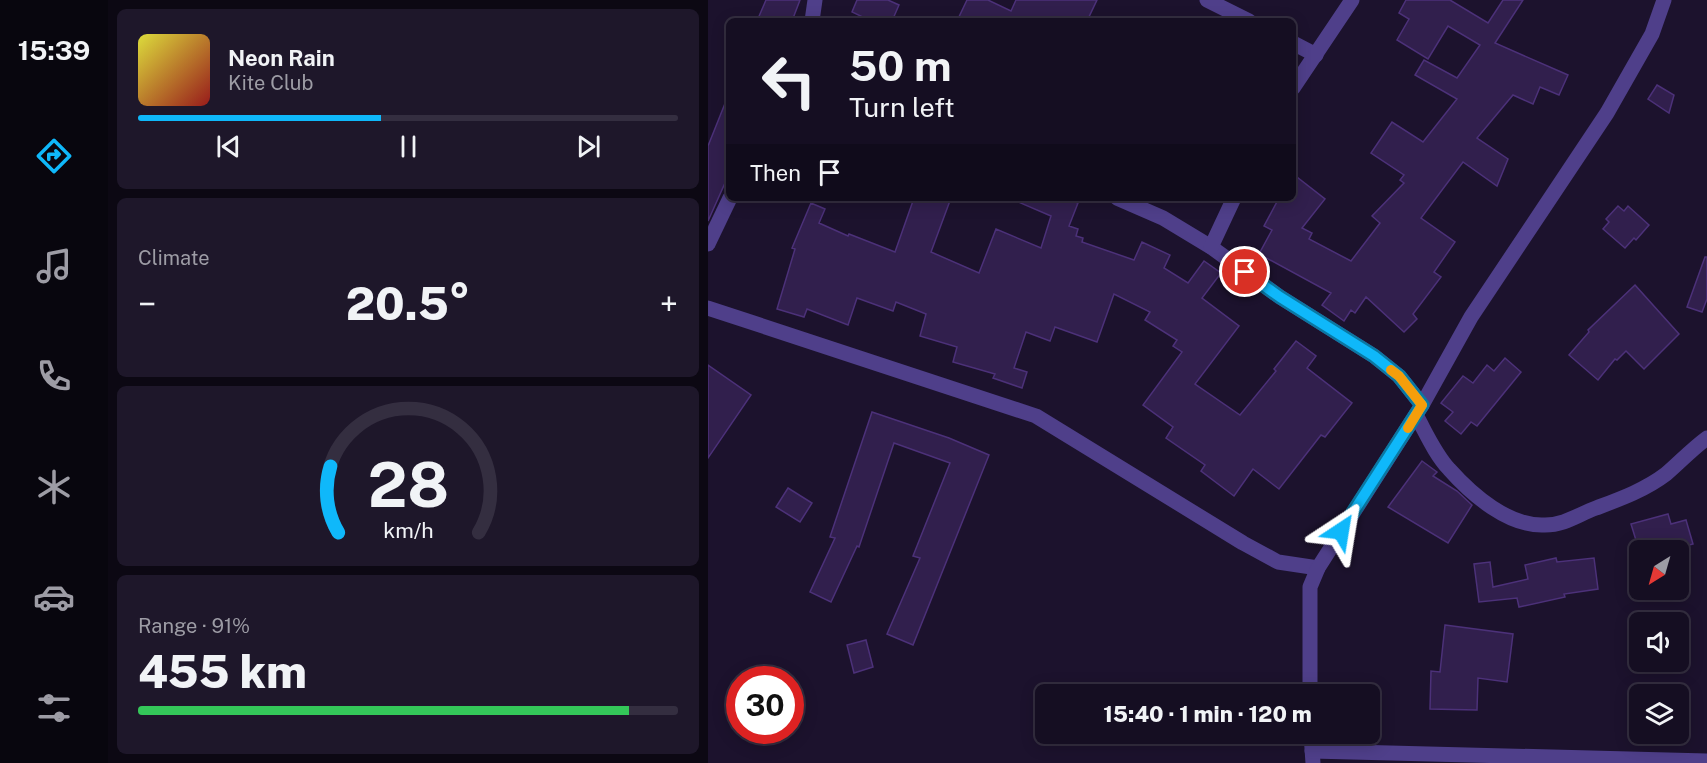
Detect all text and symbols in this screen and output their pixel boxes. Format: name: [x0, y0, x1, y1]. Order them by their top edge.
text: 15:39: [18, 34, 90, 66]
text: 50 m: [849, 41, 952, 90]
icon: left: [750, 42, 828, 120]
text: Neon Rain: [228, 45, 335, 71]
text: Kite Club: [228, 71, 313, 95]
text: Turn left: [849, 91, 955, 123]
icon: previous: [212, 130, 245, 163]
icon: pause: [392, 130, 425, 163]
icon: next: [572, 130, 605, 163]
icon: directions: [33, 135, 75, 177]
icon: arrive: [813, 156, 846, 189]
text: Then: [750, 160, 801, 186]
icon: music: [33, 245, 75, 287]
text: Climate: [138, 246, 210, 270]
pin: [1219, 246, 1270, 297]
icon: arrive: [1228, 255, 1261, 288]
text: 20.5°: [346, 277, 470, 330]
text: −: [138, 285, 156, 323]
text: +: [660, 285, 678, 323]
icon: phone: [33, 355, 75, 397]
text: 28: [367, 448, 449, 521]
icon: climate: [33, 466, 75, 508]
position arrow: [1309, 499, 1373, 563]
text: km/h: [383, 518, 433, 543]
north arrow: [1629, 540, 1689, 600]
map controls: [1629, 540, 1689, 744]
icon: car: [33, 576, 75, 618]
button: sound: [1629, 612, 1689, 672]
text: Range · 91%: [138, 614, 250, 638]
text: 455 km: [138, 645, 307, 698]
speed limit sign: 30: [726, 666, 804, 744]
button: layers: [1629, 684, 1689, 744]
icon: filters: [33, 687, 75, 729]
text: 15:40 · 1 min · 120 m: [1103, 701, 1312, 727]

